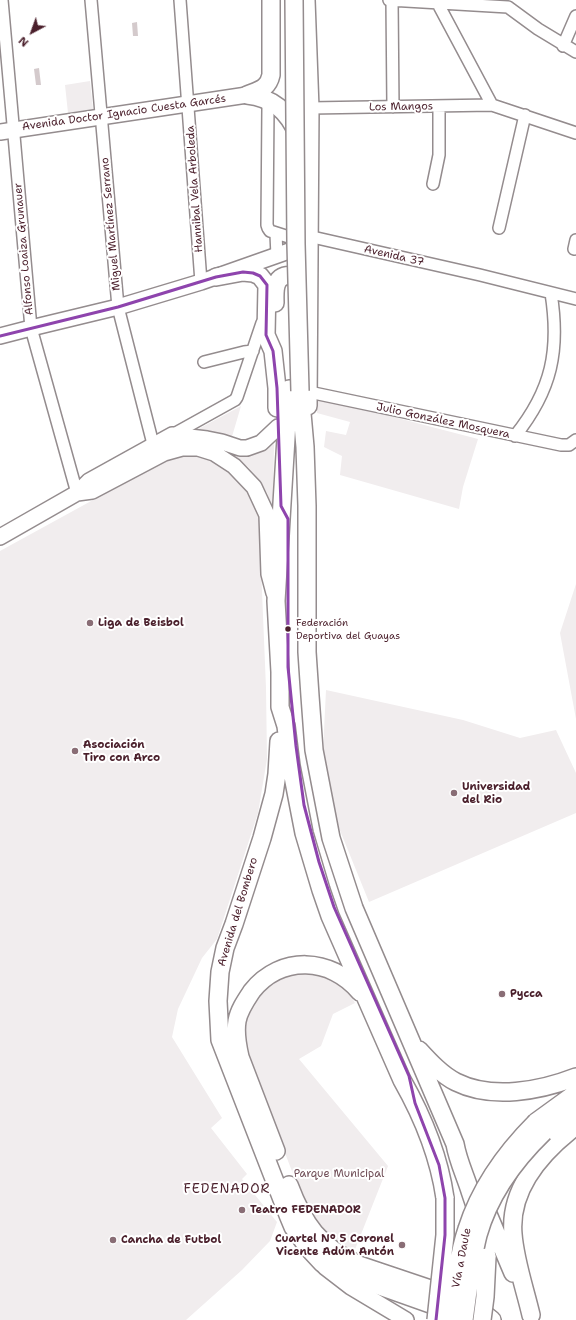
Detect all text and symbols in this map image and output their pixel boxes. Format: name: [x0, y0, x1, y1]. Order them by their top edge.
north arrow: [12, 12, 52, 52]
text: N: [16, 33, 32, 50]
street label: Avenida Doctor Ignacio Cuesta Garcés: [21, 92, 227, 134]
street label: Los Mangos: [369, 100, 433, 114]
street label: Hannibal Vela Arboleda: [184, 125, 206, 253]
street label: Miguel Martínez Serrano: [99, 157, 123, 291]
street label: Alfonso Loaiza Grunauer: [12, 182, 36, 316]
street label: Avenida 37: [363, 243, 425, 269]
street label: Julio González Mosquera: [375, 400, 511, 442]
place label: Liga de Beisbol: [98, 616, 184, 630]
place label: Federación Deportiva del Guayas: [296, 617, 400, 640]
marker: Liga de Beisbol: [85, 618, 95, 628]
marker: Federación Deportiva del Guayas: [283, 624, 293, 634]
place label: Asociación Tiro con Arco: [83, 738, 160, 764]
marker: Asociación Tiro con Arco: [70, 746, 80, 756]
place label: Universidad del Rio: [462, 780, 530, 806]
marker: Universidad del Rio: [449, 788, 459, 798]
street label: Avenida del Bombero: [215, 856, 261, 968]
place label: Pycca: [510, 987, 543, 1001]
marker: Pycca: [497, 989, 507, 999]
park label: Parque Municipal: [294, 1167, 384, 1181]
district label: FEDENADOR: [184, 1182, 270, 1198]
place label: Teatro FEDENADOR: [250, 1203, 361, 1217]
marker: Teatro FEDENADOR: [237, 1205, 247, 1215]
street label: Vía a Daule: [450, 1227, 474, 1289]
place label: Cuartel Nº 5 Coronel Vicente Adúm Antón: [275, 1232, 394, 1258]
place label: Cancha de Futbol: [121, 1233, 221, 1247]
marker: Cancha de Futbol: [108, 1235, 118, 1245]
marker: Cuartel Nº 5 Coronel Vicente Adúm Antón: [397, 1240, 407, 1250]

